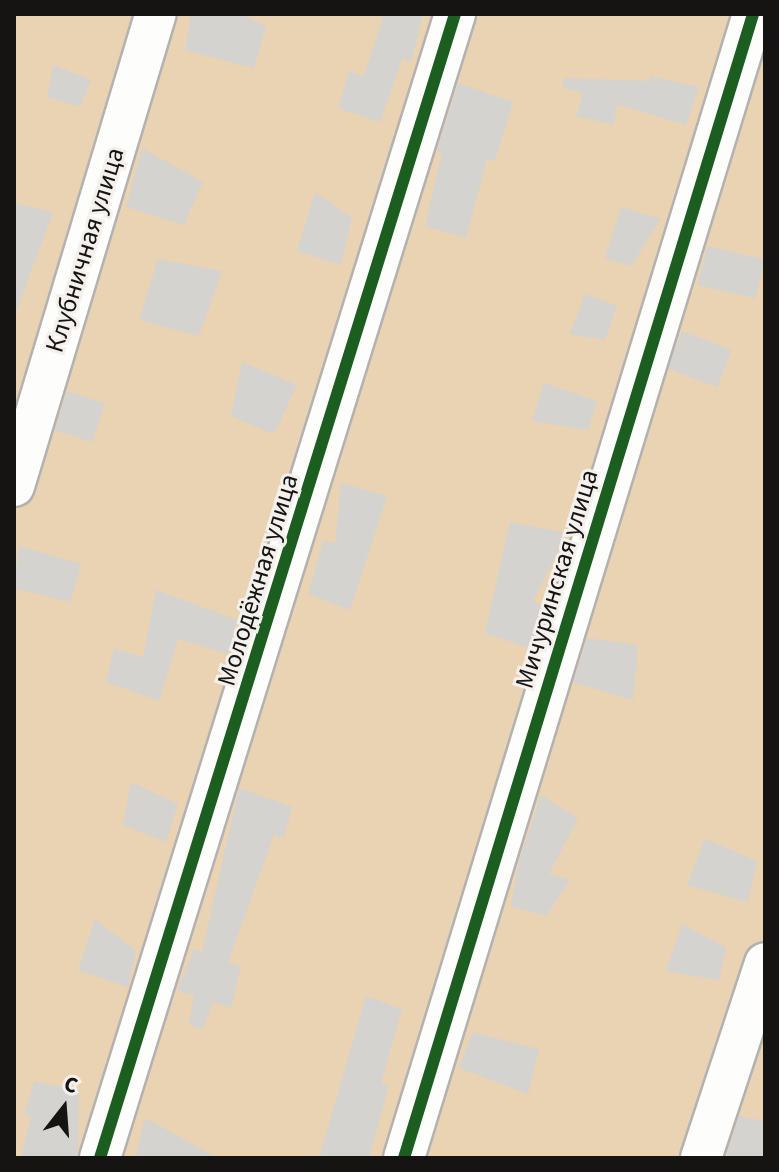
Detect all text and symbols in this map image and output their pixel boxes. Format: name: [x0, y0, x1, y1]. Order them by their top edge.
street label: Клубничная улица: [39, 144, 131, 356]
street label: Мичуринская улица: [509, 466, 605, 692]
street label: Молодёжная улица: [211, 470, 305, 690]
north arrow: [24, 1068, 104, 1148]
text: С: [60, 1068, 82, 1102]

